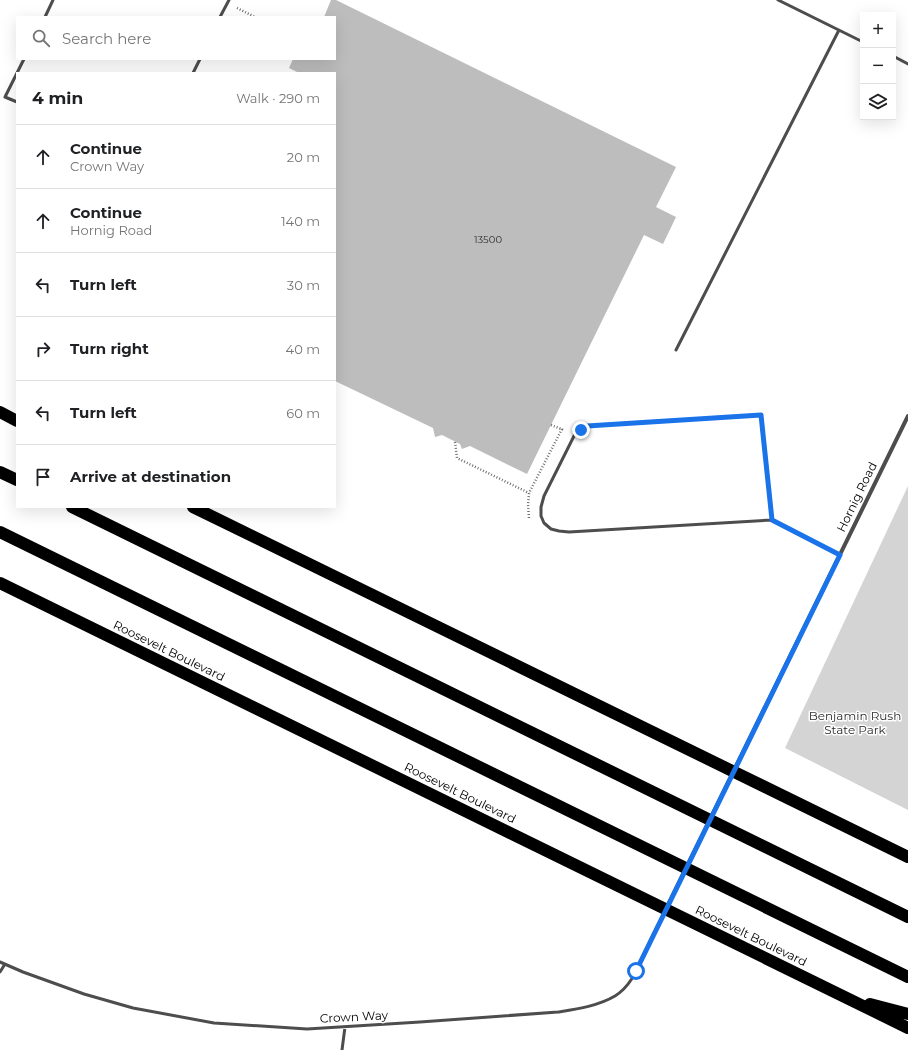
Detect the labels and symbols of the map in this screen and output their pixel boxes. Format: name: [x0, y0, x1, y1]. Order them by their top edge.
house number: 13500: [474, 233, 502, 246]
route end: [572, 421, 590, 439]
street label: Hornig Road: [833, 459, 880, 534]
street label: Roosevelt Boulevard: [111, 617, 228, 684]
park label: Benjamin Rush State Park: [809, 708, 901, 737]
street label: Roosevelt Boulevard: [402, 759, 519, 826]
street label: Roosevelt Boulevard: [693, 902, 810, 969]
route start: [627, 962, 645, 980]
street label: Crown Way: [319, 1007, 389, 1026]

